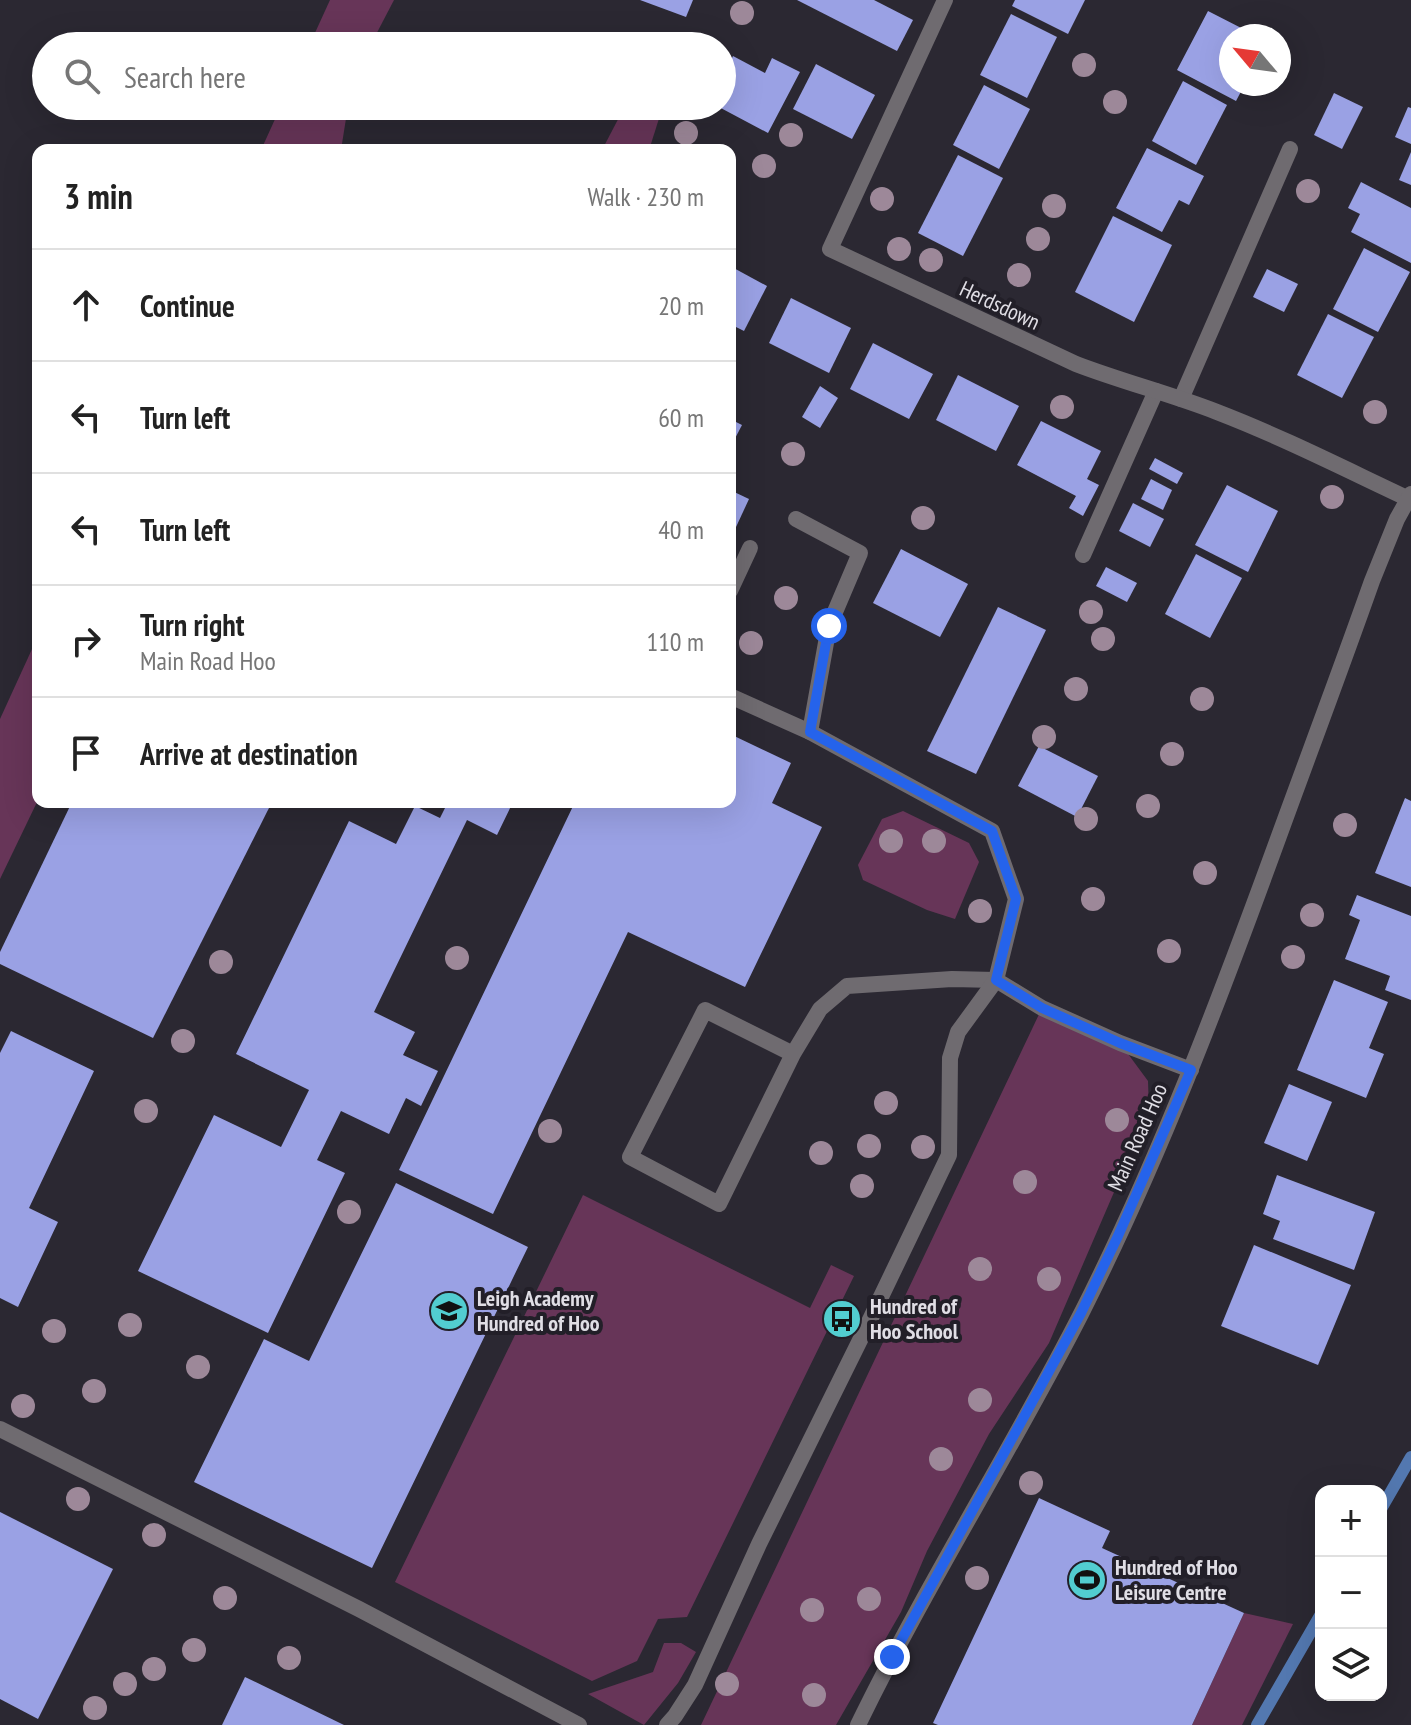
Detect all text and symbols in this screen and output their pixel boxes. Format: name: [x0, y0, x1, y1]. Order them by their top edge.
north arrow: [1219, 24, 1291, 96]
search box: [32, 32, 736, 120]
icon: search: [60, 54, 104, 98]
text: Search here: [124, 57, 246, 96]
text: 3 min: [64, 174, 133, 218]
text: Walk · 230 m: [587, 180, 704, 213]
street label: Herdsdown: [955, 274, 1045, 336]
icon: ahead: [64, 283, 108, 327]
text: Continue: [140, 286, 235, 325]
text: 20 m: [658, 289, 704, 322]
icon: left: [64, 395, 108, 439]
text: Turn left: [140, 398, 230, 437]
text: 60 m: [658, 401, 704, 434]
icon: left: [64, 507, 108, 551]
text: Turn left: [140, 510, 230, 549]
text: 40 m: [658, 513, 704, 546]
text: Turn right: [140, 605, 244, 644]
route start: [811, 608, 847, 644]
icon: right: [64, 619, 108, 663]
text: 110 m: [646, 625, 704, 658]
text: Main Road Hoo: [140, 644, 276, 677]
icon: arrive: [64, 731, 108, 775]
text: Arrive at destination: [140, 734, 358, 773]
street label: Main Road Hoo: [1101, 1079, 1173, 1195]
place label: Leigh Academy Hundred of Hoo: [477, 1284, 600, 1337]
school or university icon: Leigh Academy Hundred of Hoo: [428, 1290, 470, 1332]
place label: Hundred of Hoo School: [870, 1292, 959, 1345]
bus stop icon: Hundred of Hoo School: [821, 1298, 863, 1340]
map controls: [1315, 1485, 1387, 1701]
button: +: [1315, 1485, 1387, 1557]
place label: Hundred of Hoo Leisure Centre: [1115, 1553, 1238, 1606]
button: −: [1315, 1557, 1387, 1629]
sports icon: Hundred of Hoo Leisure Centre: [1066, 1559, 1108, 1601]
button: layers: [1315, 1629, 1387, 1701]
route end: [874, 1639, 910, 1675]

